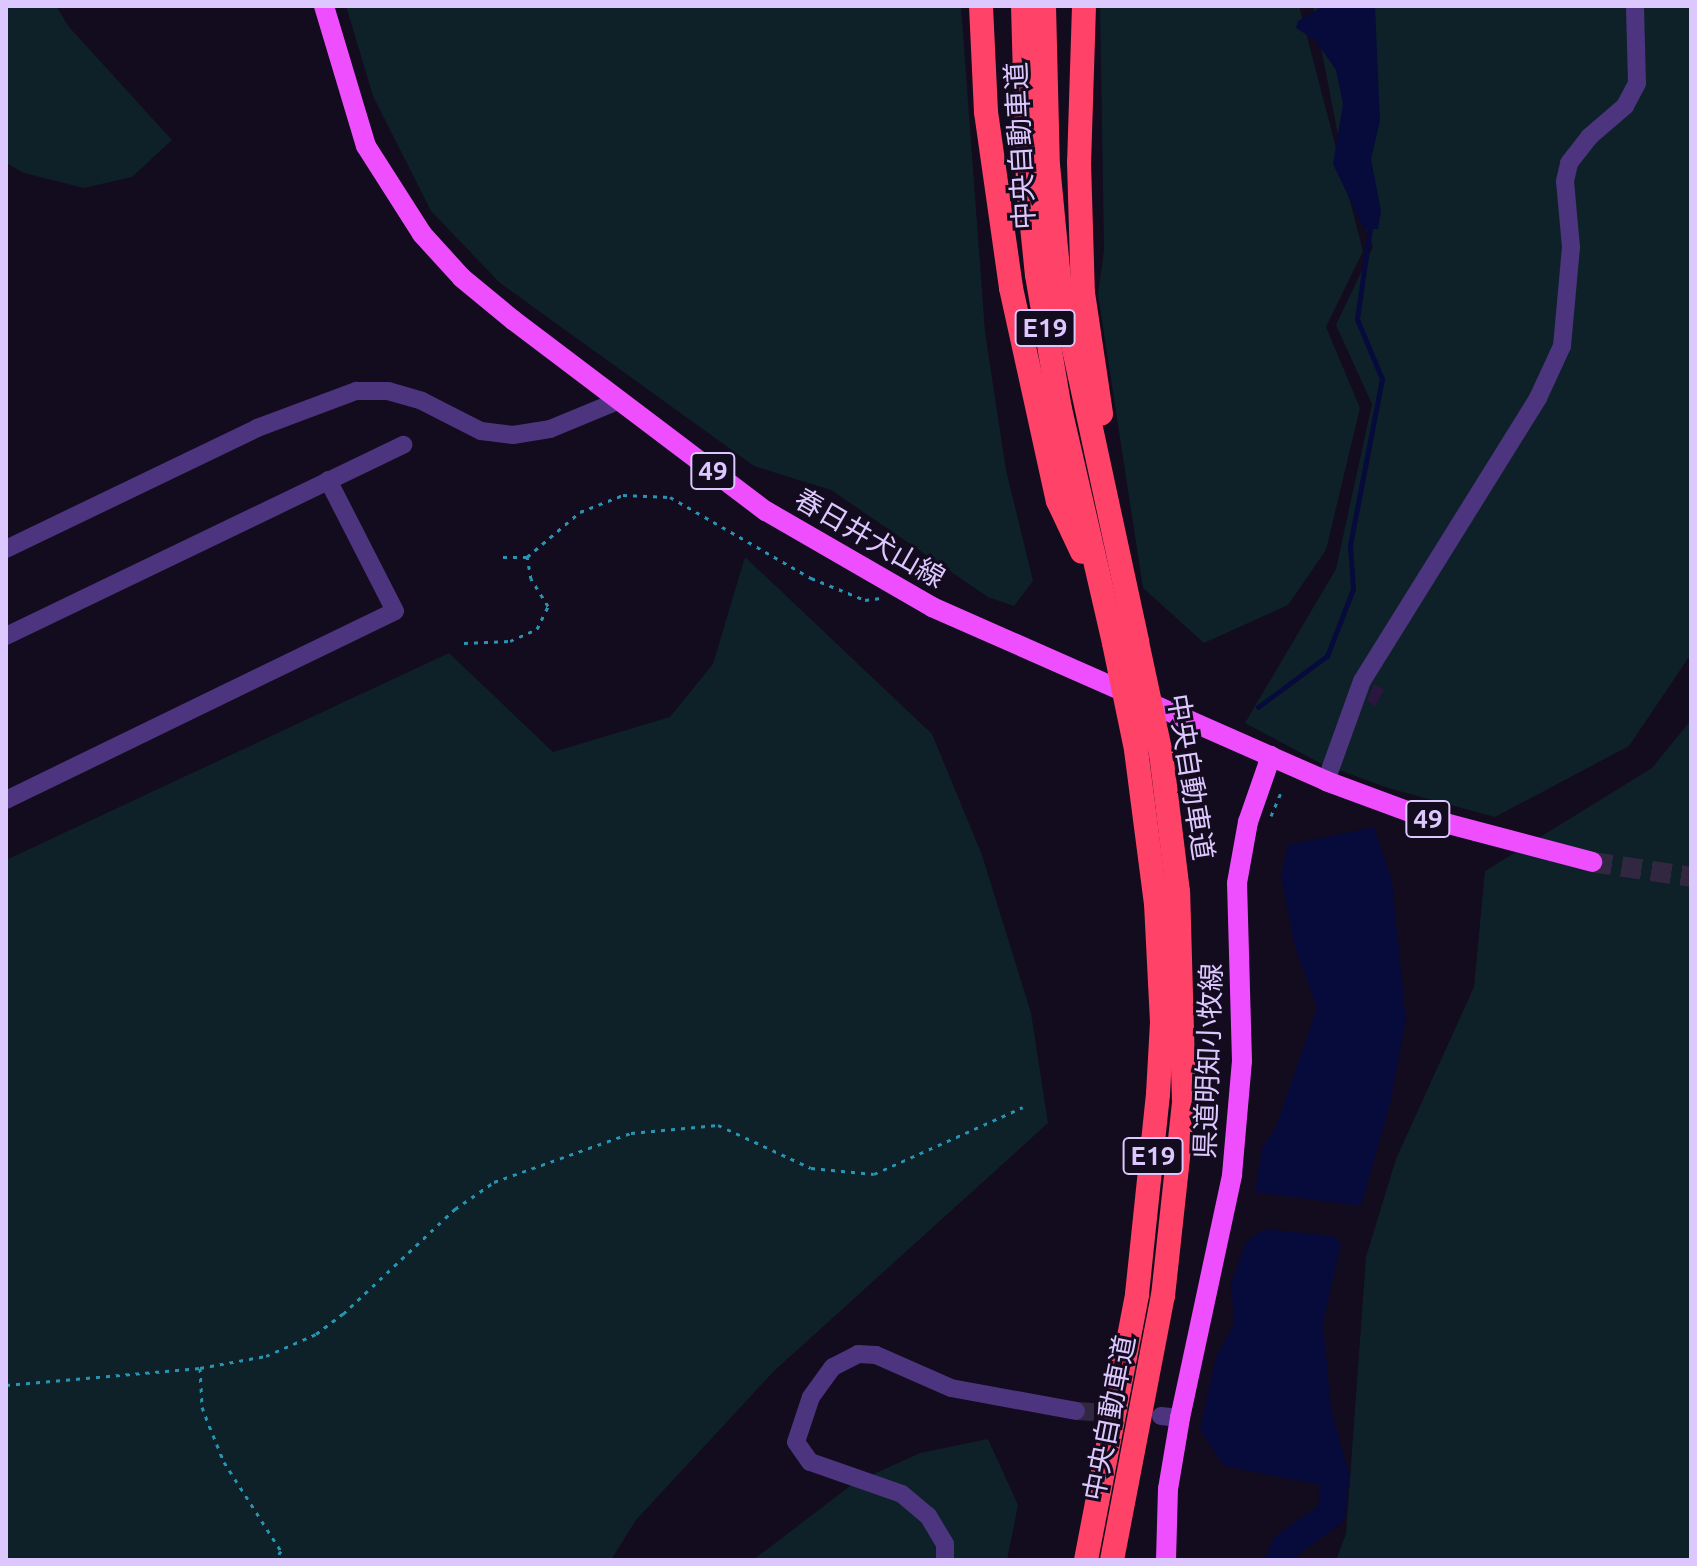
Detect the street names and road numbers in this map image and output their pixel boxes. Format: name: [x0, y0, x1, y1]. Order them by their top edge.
street label: 中央自動車道: [999, 61, 1041, 231]
road number: E19: [1013, 306, 1077, 350]
road number: 49: [689, 449, 737, 493]
street label: 春日井犬山線: [789, 481, 951, 595]
street label: 中央自動車道: [1161, 691, 1221, 863]
road number: 49: [1404, 797, 1452, 841]
street label: 県道明知小牧線: [1188, 962, 1228, 1160]
road number: E19: [1121, 1134, 1185, 1178]
street label: 中央自動車道: [1076, 1332, 1142, 1504]

